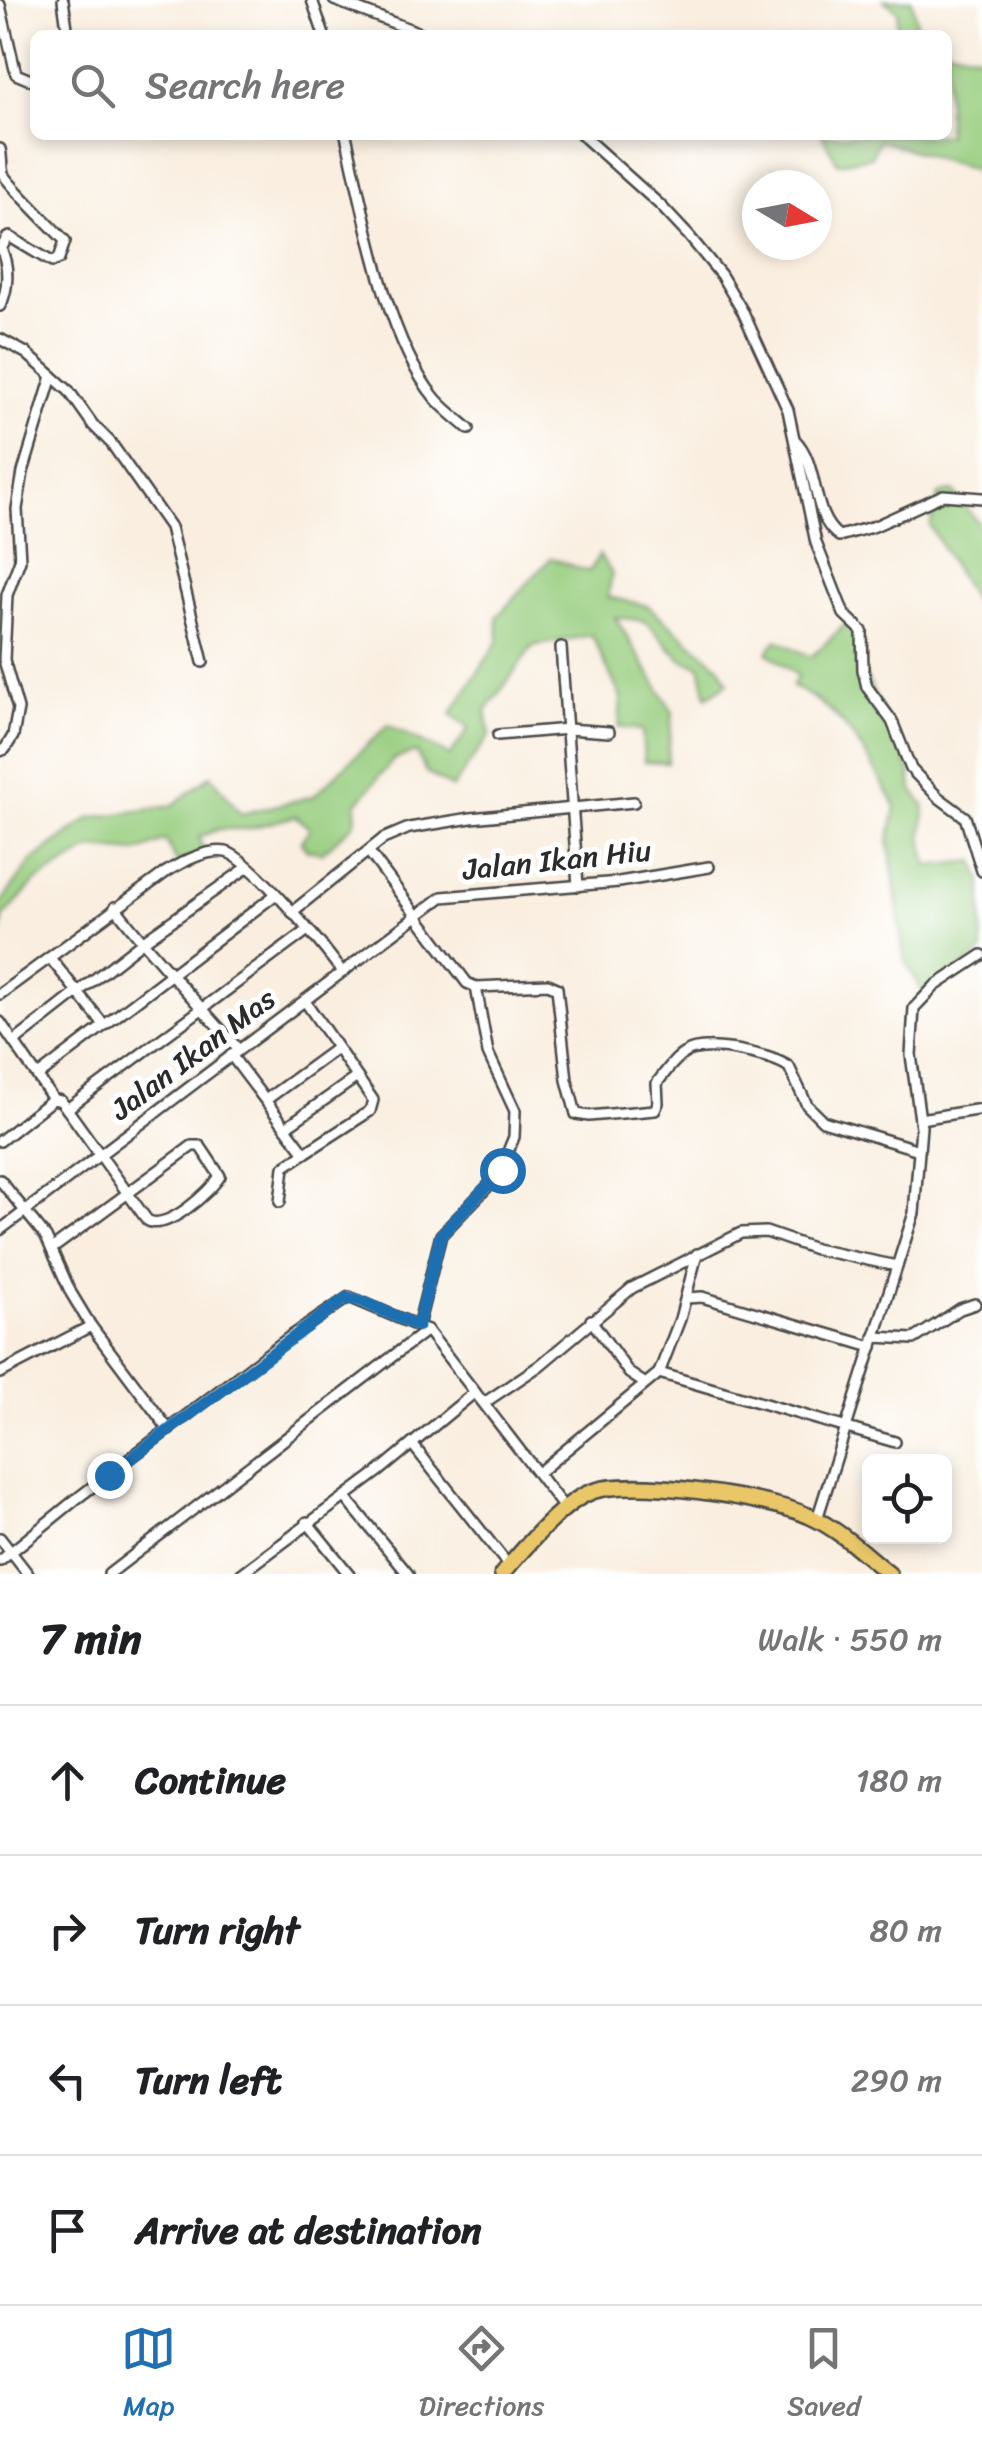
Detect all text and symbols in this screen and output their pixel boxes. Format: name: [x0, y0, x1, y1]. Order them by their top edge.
search box: [30, 30, 952, 140]
text: Search here: [145, 52, 345, 119]
icon: search: [65, 58, 120, 113]
north arrow: [742, 170, 832, 260]
street label: Jalan Ikan Hiu: [459, 823, 654, 897]
street label: Jalan Ikan Mas: [97, 973, 288, 1135]
route start: [480, 1148, 526, 1194]
route end: [87, 1453, 133, 1499]
map controls: [862, 1454, 952, 1544]
button: locate: [862, 1454, 952, 1544]
text: 7 min: [40, 1602, 141, 1676]
text: Walk · 550 m: [758, 1611, 942, 1668]
text: Continue: [135, 1747, 286, 1814]
text: 180 m: [856, 1752, 942, 1809]
icon: ahead: [40, 1753, 95, 1808]
text: Turn right: [135, 1897, 300, 1964]
text: 80 m: [870, 1902, 942, 1959]
icon: right: [40, 1903, 95, 1958]
text: Turn left: [135, 2047, 281, 2114]
text: 290 m: [851, 2052, 942, 2109]
icon: left: [40, 2053, 95, 2108]
text: Arrive at destination: [135, 2197, 482, 2264]
icon: arrive: [40, 2203, 95, 2258]
tab: Map: [121, 2321, 176, 2430]
tab: Directions: [419, 2321, 544, 2430]
tab: Saved: [787, 2321, 861, 2430]

